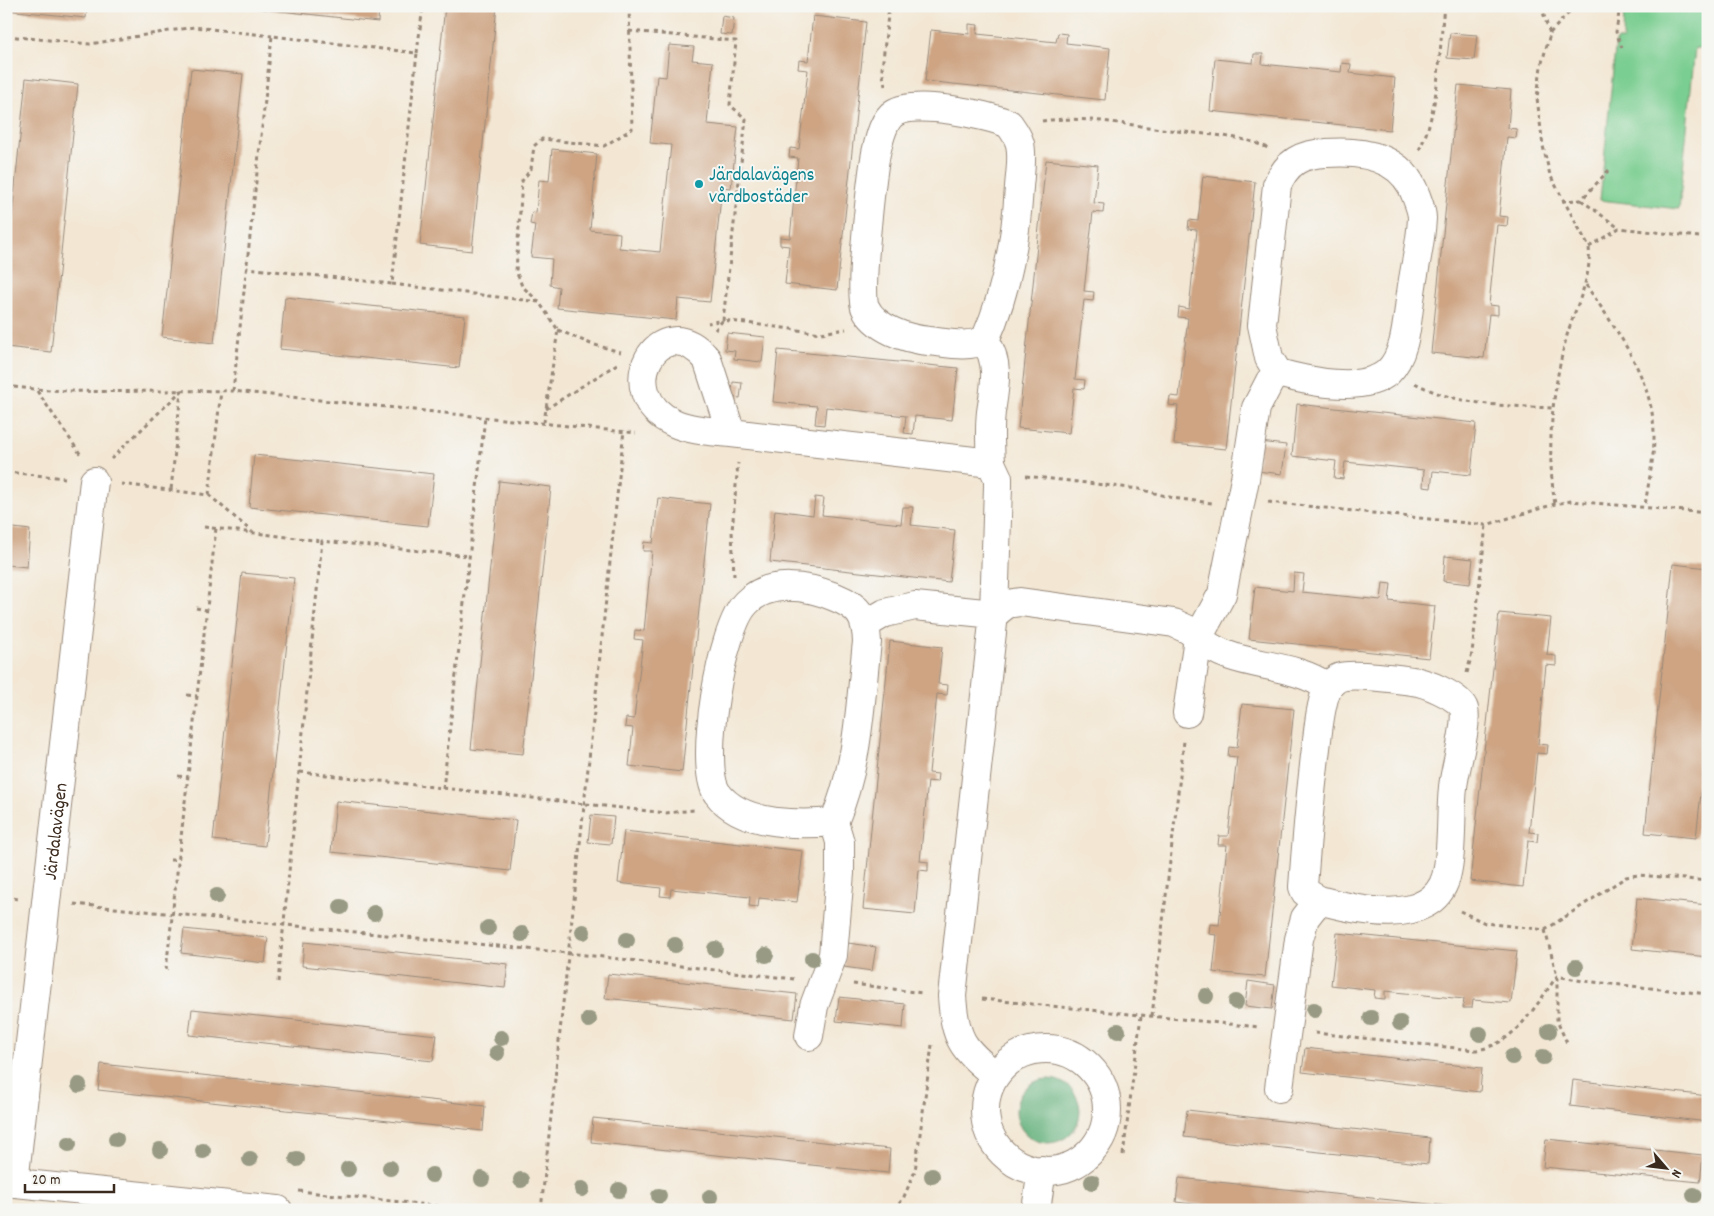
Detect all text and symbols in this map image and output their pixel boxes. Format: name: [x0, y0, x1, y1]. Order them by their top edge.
place label: Järdalavägens vårdbostäder: [709, 163, 815, 212]
marker: Järdalavägens vårdbostäder: [693, 178, 705, 190]
street label: Järdalavägen: [39, 782, 77, 882]
north arrow: [1642, 1144, 1692, 1194]
scale bar: [25, 1161, 114, 1193]
text: N: [1665, 1165, 1686, 1181]
text: 20 m: [32, 1170, 60, 1192]

